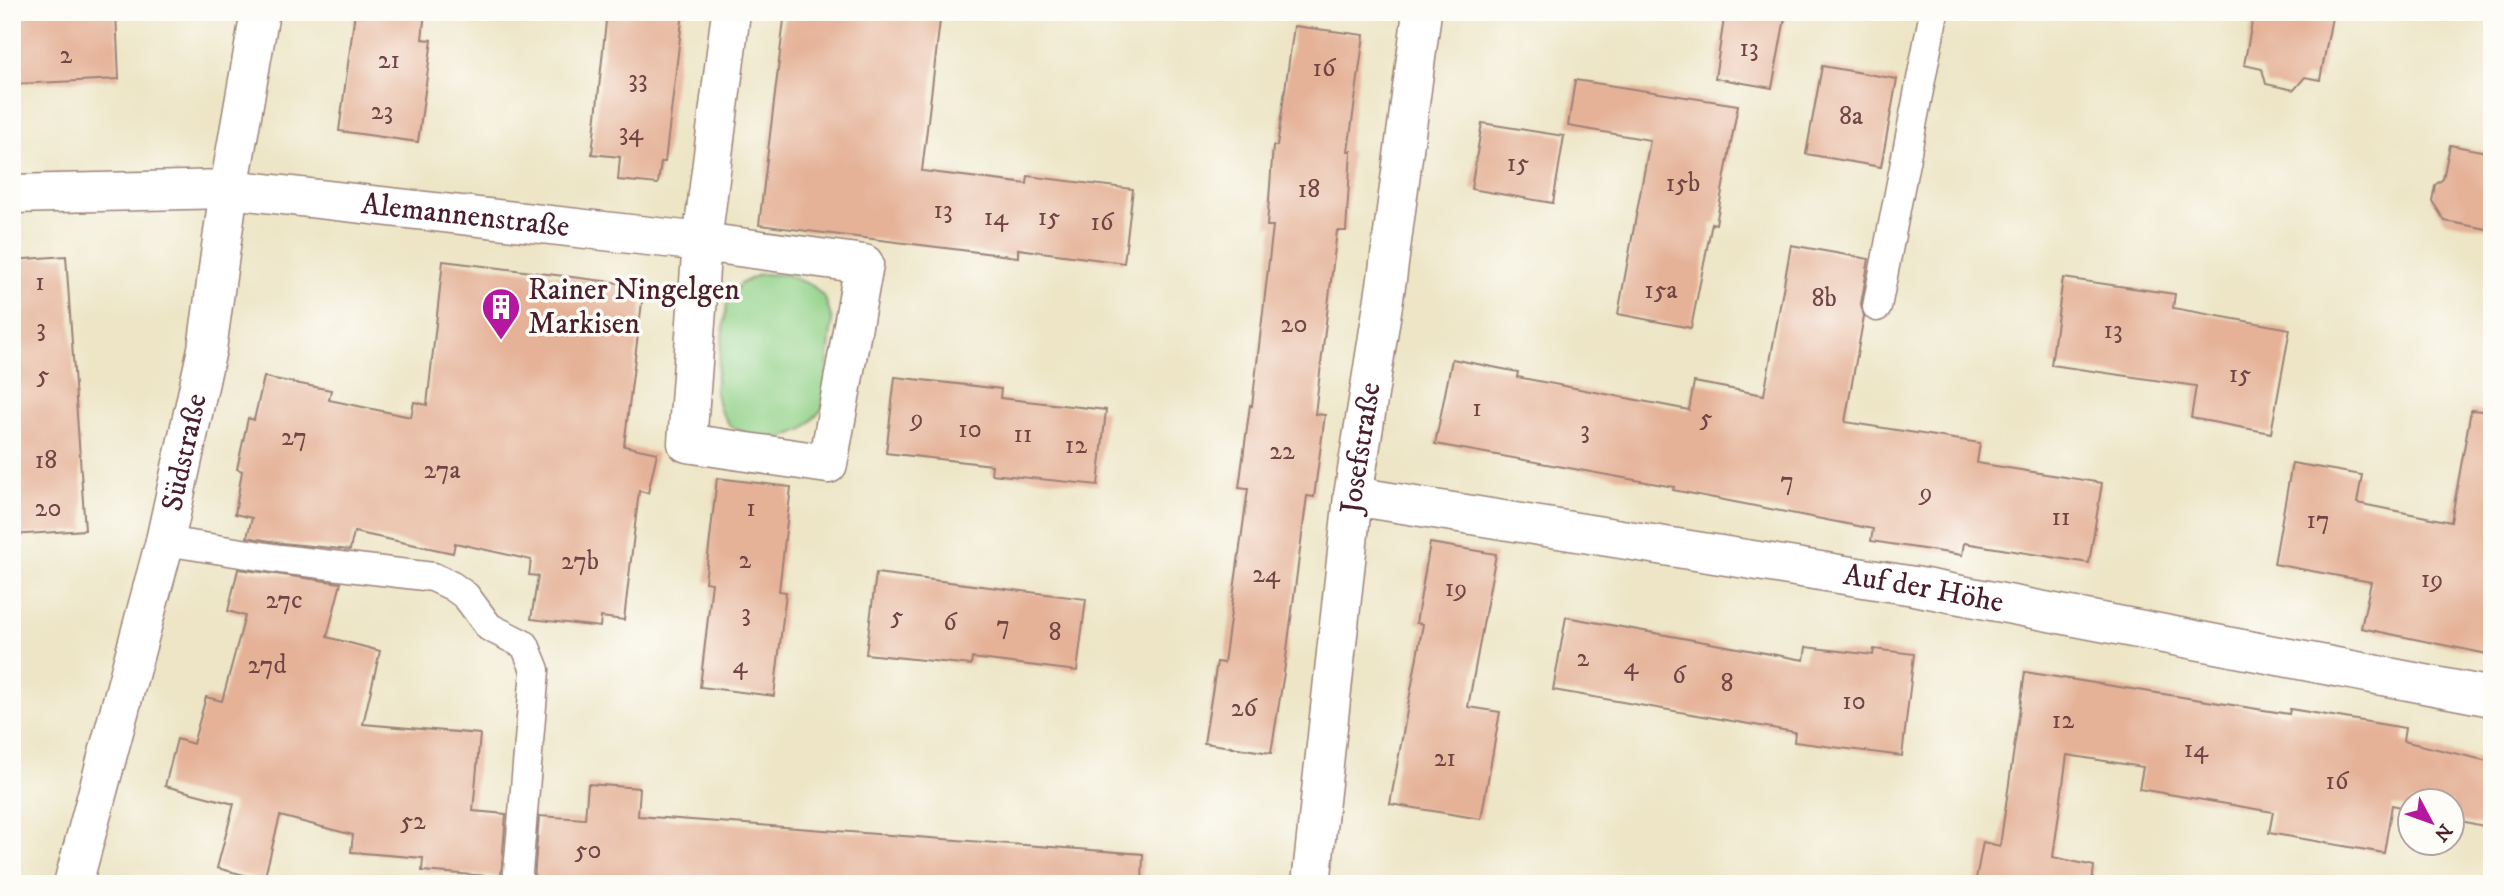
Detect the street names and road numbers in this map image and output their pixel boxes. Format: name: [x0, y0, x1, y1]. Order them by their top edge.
street label: Alemannenstraße: [359, 185, 571, 246]
street label: Josefstraße: [1332, 380, 1389, 518]
street label: Südstraße: [154, 390, 215, 514]
street label: Auf der Höhe: [1841, 556, 2007, 621]

